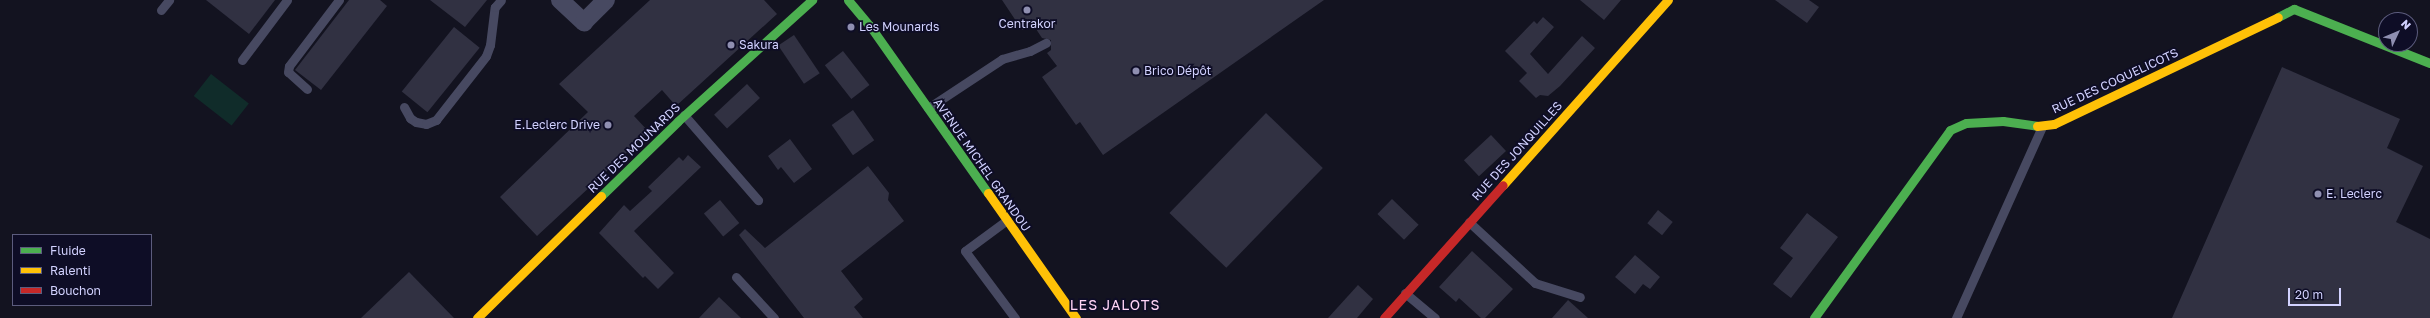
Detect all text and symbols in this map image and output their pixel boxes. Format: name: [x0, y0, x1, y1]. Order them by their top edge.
marker: Centrakor: [1022, 5, 1032, 15]
north arrow: [2378, 12, 2418, 52]
text: N: [2399, 16, 2414, 32]
place label: Centrakor: [999, 17, 1055, 31]
place label: Les Mounards: [859, 20, 939, 34]
marker: Les Mounards: [846, 22, 856, 32]
place label: Sakura: [739, 38, 779, 52]
marker: Sakura: [726, 40, 736, 50]
street label: RUE DES COQUELICOTS: [2049, 45, 2181, 117]
place label: Brico Dépôt: [1144, 64, 1211, 78]
marker: Brico Dépôt: [1131, 66, 1141, 76]
street label: AVENUE MICHEL GRANDOU: [931, 96, 1033, 234]
street label: RUE DES JONQUILLES: [1469, 99, 1565, 203]
street label: RUE DES MOUNARDS: [585, 100, 683, 196]
place label: E.Leclerc Drive: [514, 118, 600, 132]
marker: E.Leclerc Drive: [603, 120, 613, 130]
place label: E. Leclerc: [2326, 187, 2382, 201]
marker: E. Leclerc: [2313, 189, 2323, 199]
legend: [12, 234, 152, 306]
text: Fluide: [50, 243, 86, 258]
text: Ralenti: [50, 263, 91, 278]
scale bar: [2290, 280, 2343, 306]
text: Bouchon: [50, 283, 101, 298]
text: 20 m: [2295, 287, 2323, 302]
district label: LES JALOTS: [1070, 297, 1160, 313]

